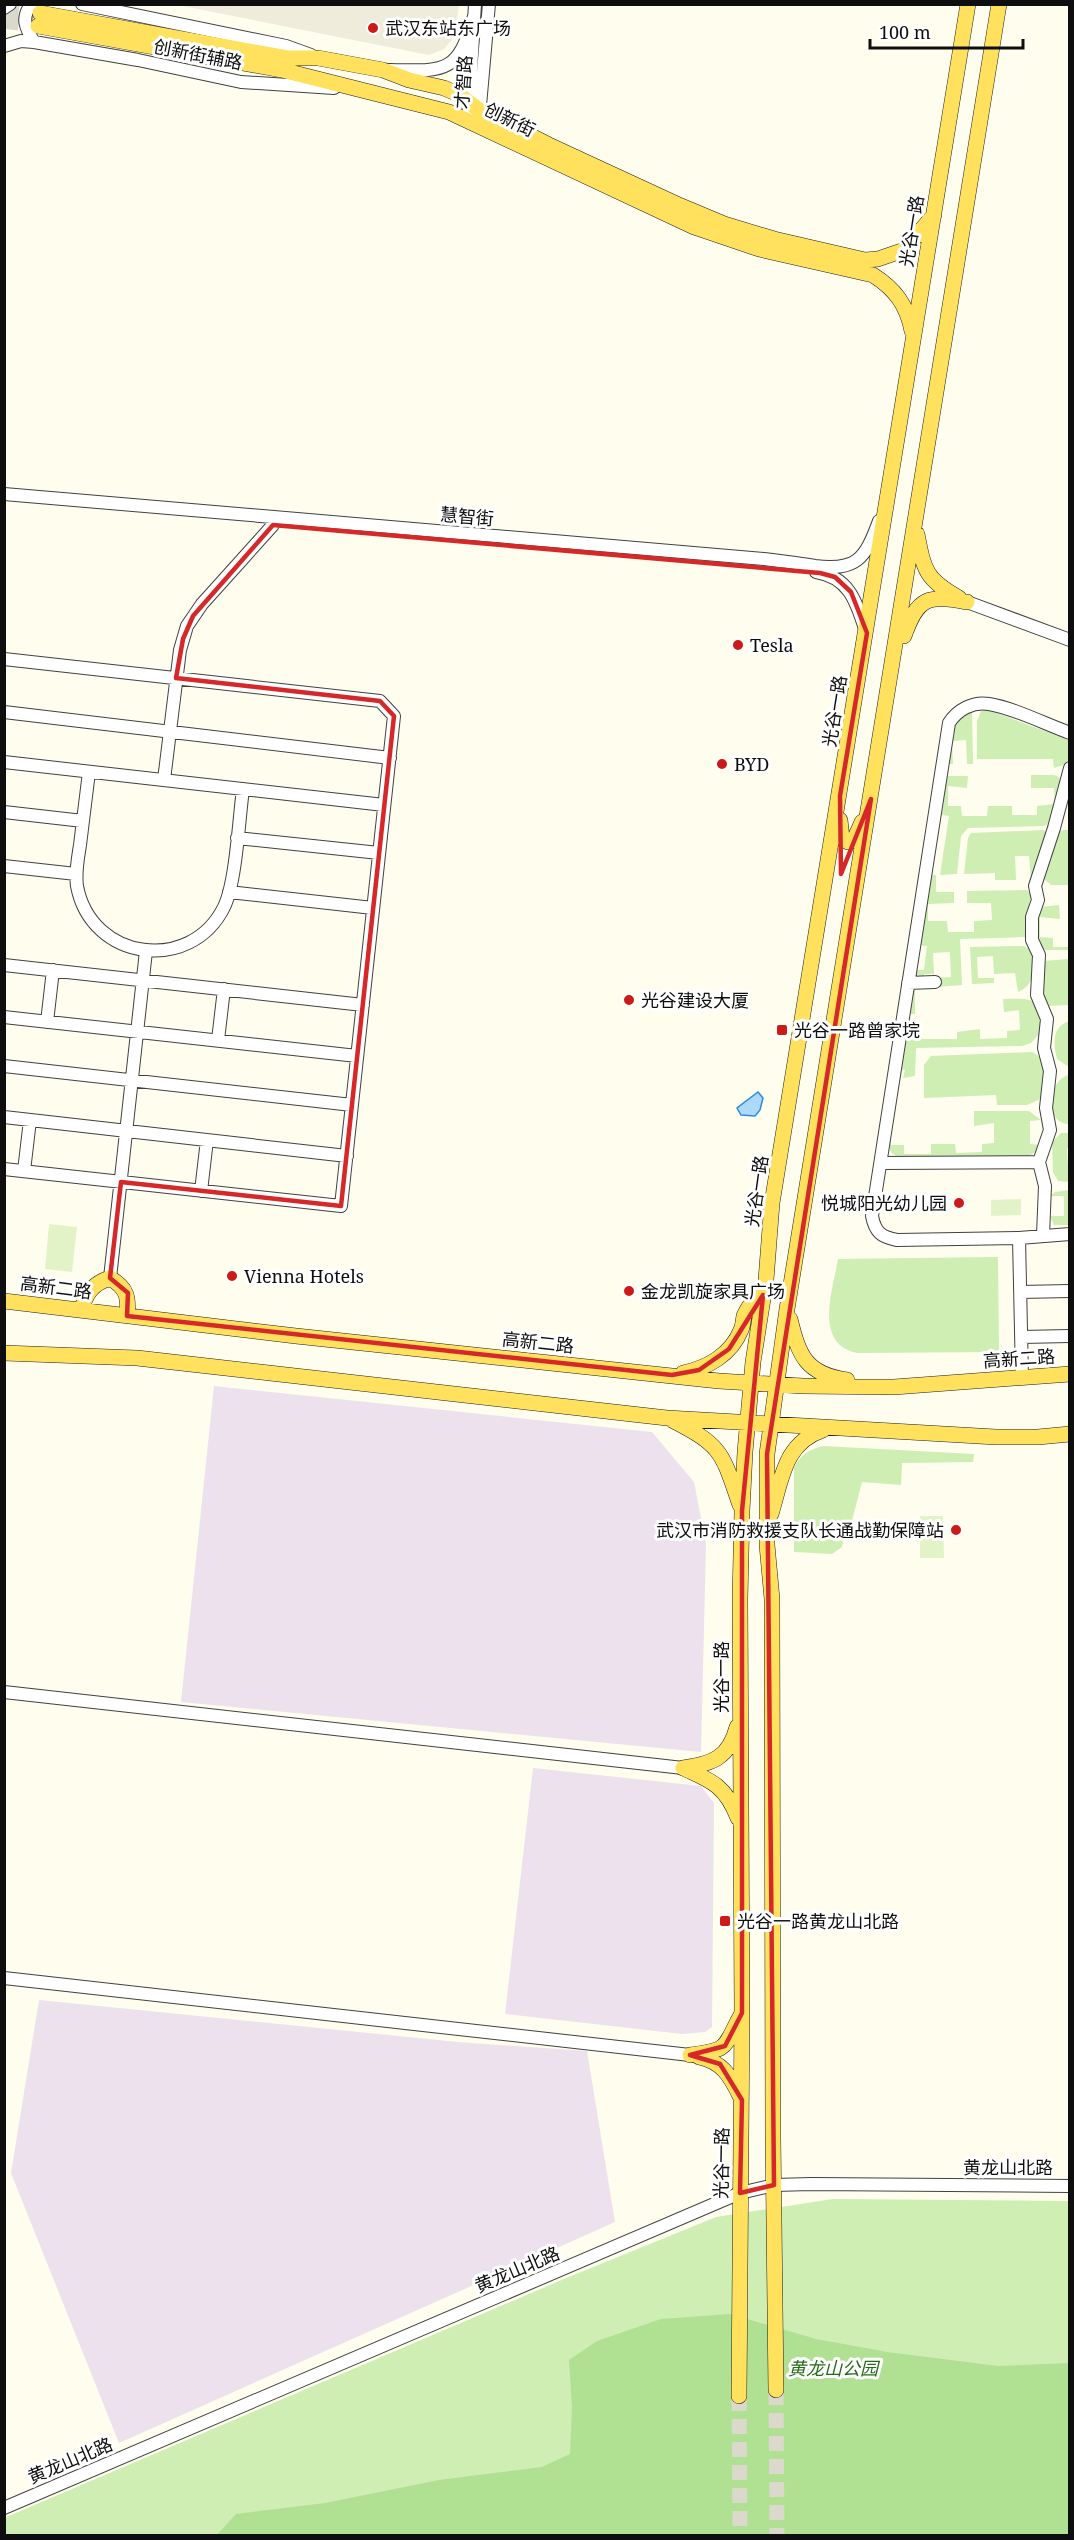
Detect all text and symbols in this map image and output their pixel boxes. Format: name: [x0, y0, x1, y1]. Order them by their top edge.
scale bar: [870, 12, 1023, 50]
place label: 武汉东站东广场: [385, 16, 511, 40]
text: 100 m: [879, 20, 931, 44]
marker: 武汉东站东广场: [366, 21, 380, 35]
street label: 创新街辅路: [152, 34, 244, 74]
street label: 才智路: [449, 54, 477, 110]
street label: 创新街: [480, 96, 540, 142]
street label: 光谷一路: [894, 194, 928, 268]
street label: 慧智街: [439, 502, 495, 530]
place label: Tesla: [750, 633, 794, 657]
marker: Tesla: [731, 638, 745, 652]
street label: 光谷一路: [817, 674, 851, 748]
place label: BYD: [734, 752, 769, 776]
marker: BYD: [715, 757, 729, 771]
place label: 光谷建设大厦: [641, 988, 749, 1012]
marker: 光谷建设大厦: [622, 993, 636, 1007]
place label: 光谷一路曾家垸: [794, 1018, 920, 1042]
marker: 光谷一路曾家垸: [775, 1023, 789, 1037]
street label: 光谷一路: [739, 1154, 773, 1228]
place label: 悦城阳光幼儿园: [821, 1191, 947, 1215]
marker: 悦城阳光幼儿园: [952, 1196, 966, 1210]
place label: Vienna Hotels: [244, 1264, 364, 1288]
marker: Vienna Hotels: [225, 1269, 239, 1283]
street label: 高新二路: [19, 1271, 93, 1303]
place label: 金龙凯旋家具广场: [641, 1279, 785, 1303]
marker: 金龙凯旋家具广场: [622, 1284, 636, 1298]
street label: 高新二路: [501, 1326, 575, 1358]
street label: 高新二路: [982, 1344, 1056, 1372]
place label: 武汉市消防救援支队长通战勤保障站: [656, 1518, 944, 1542]
marker: 武汉市消防救援支队长通战勤保障站: [949, 1523, 963, 1537]
street label: 光谷一路: [709, 1641, 733, 1713]
place label: 光谷一路黄龙山北路: [737, 1909, 899, 1933]
marker: 光谷一路黄龙山北路: [718, 1914, 732, 1928]
street label: 光谷一路: [708, 2127, 734, 2199]
street label: 黄龙山北路: [963, 2155, 1053, 2179]
street label: 黄龙山北路: [471, 2240, 563, 2298]
park label: 黄龙山公园: [788, 2356, 881, 2380]
street label: 黄龙山北路: [24, 2431, 116, 2489]

